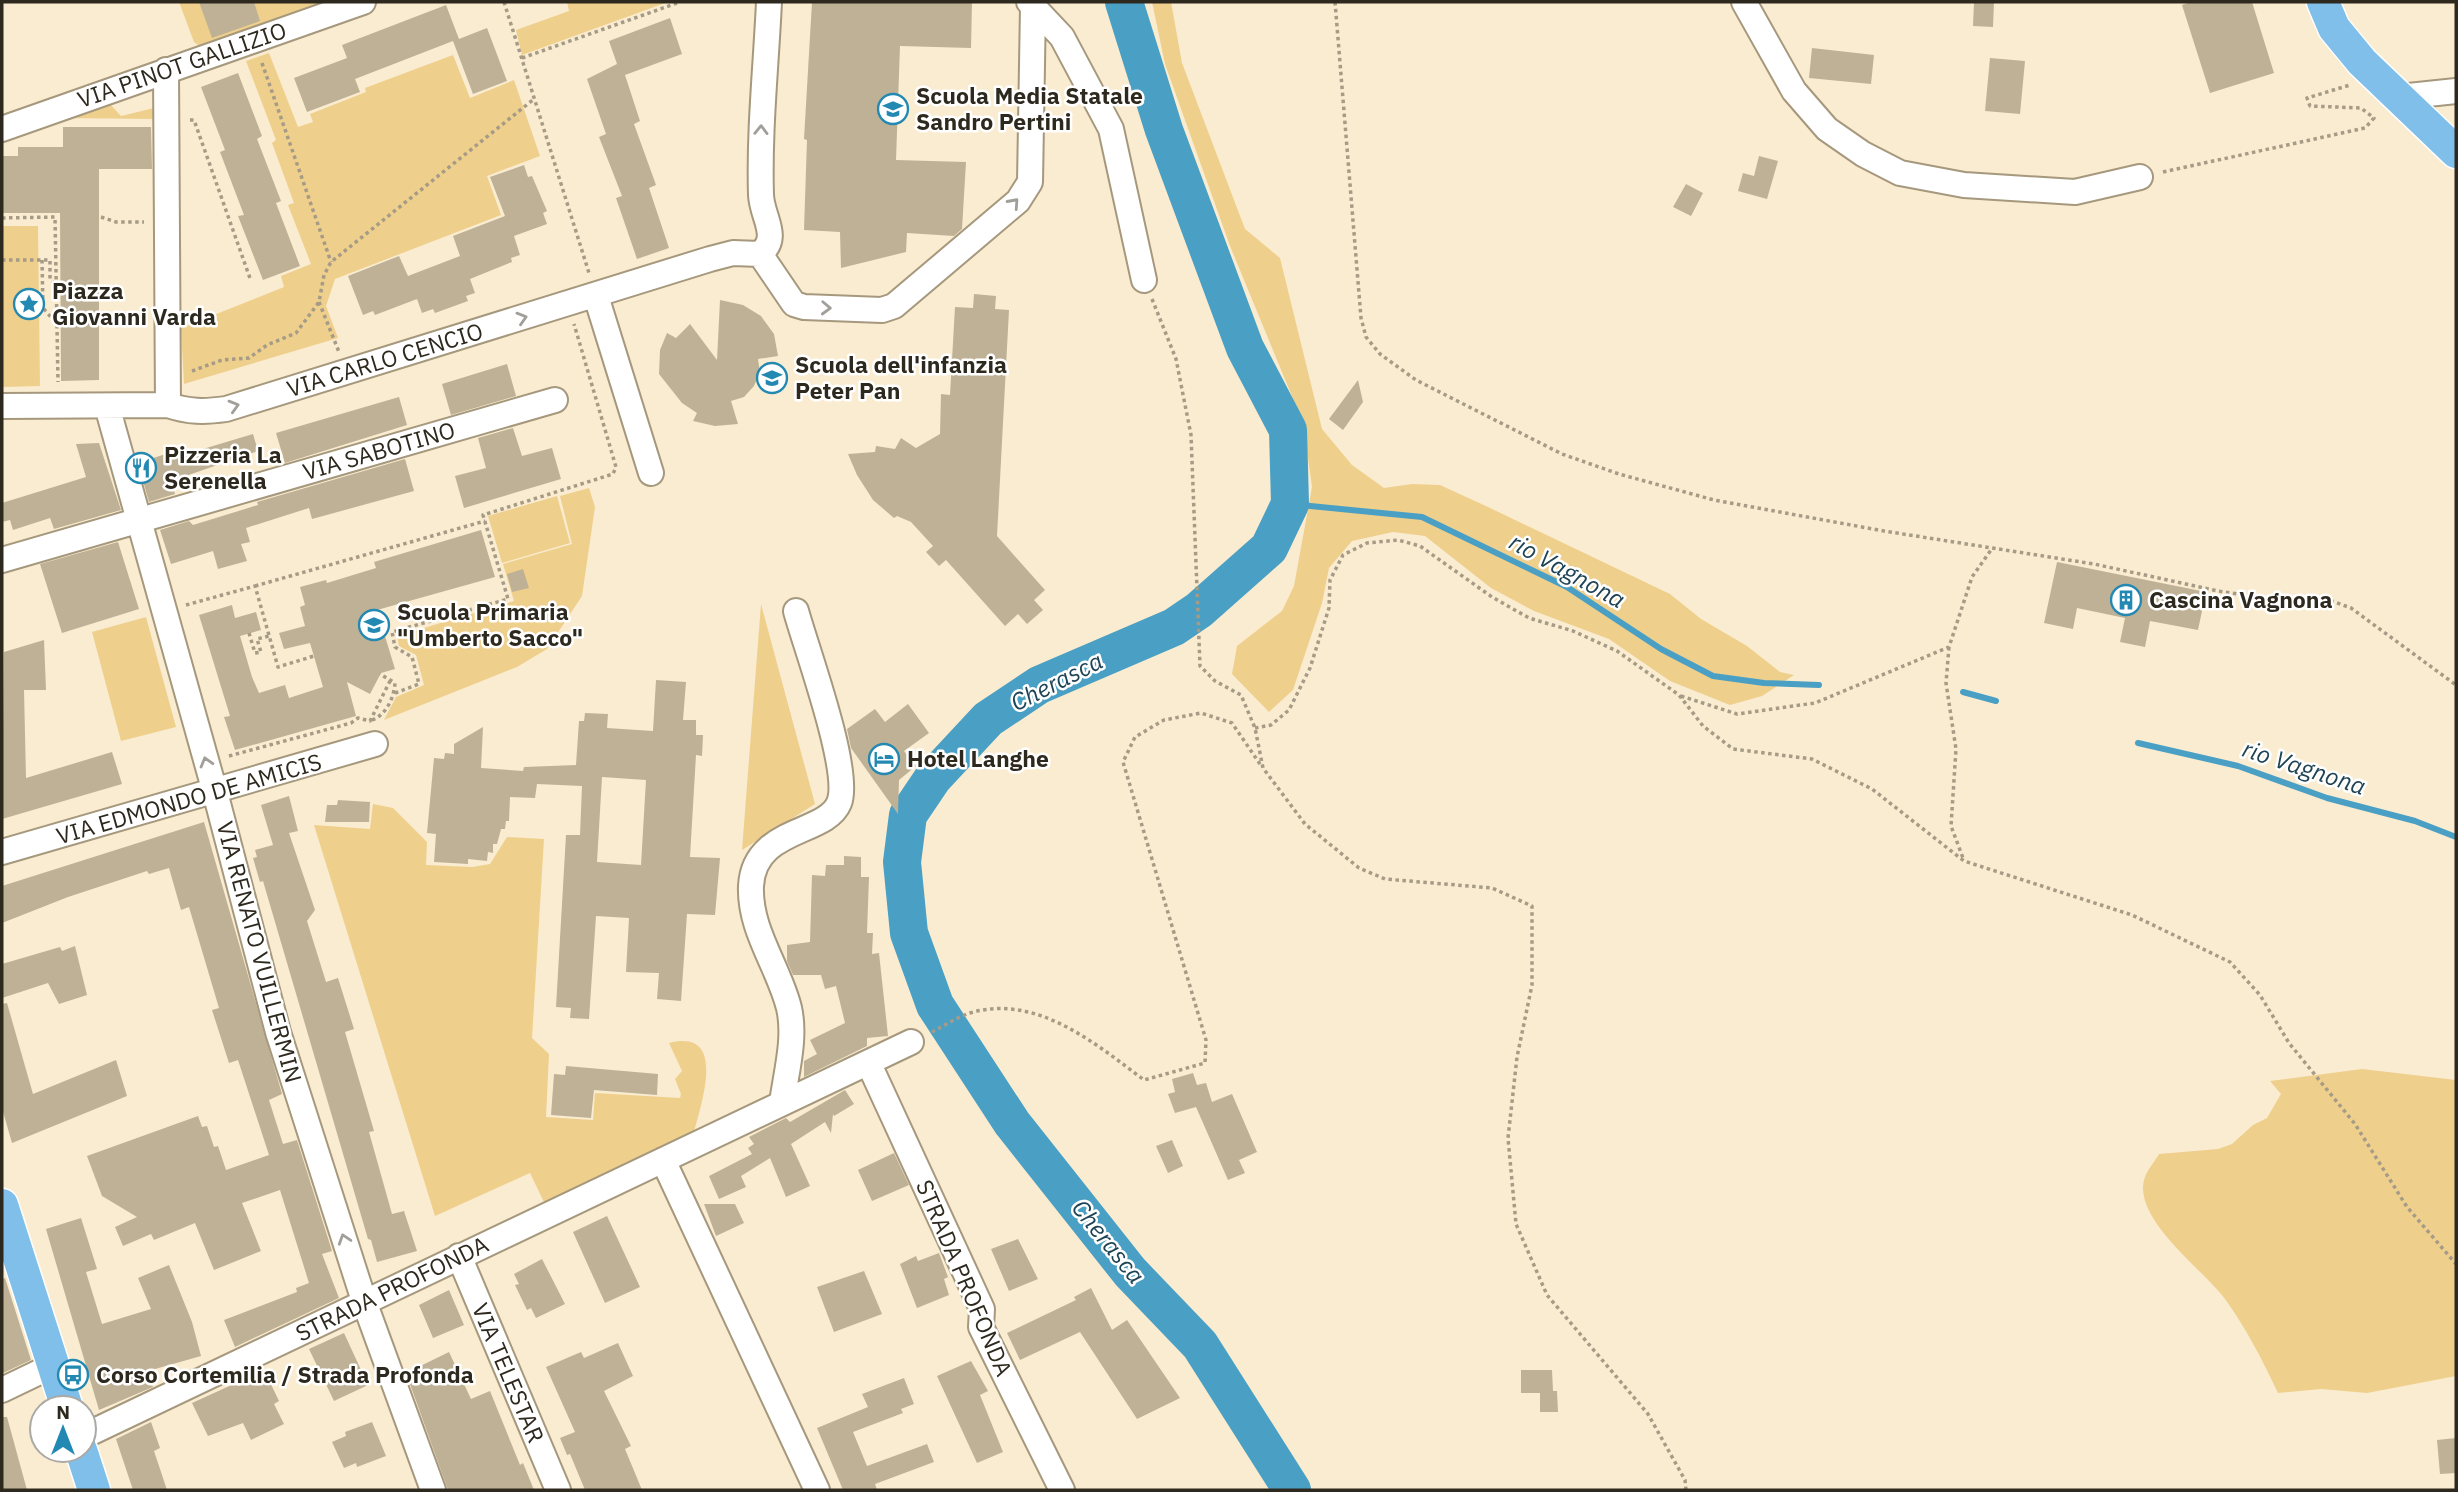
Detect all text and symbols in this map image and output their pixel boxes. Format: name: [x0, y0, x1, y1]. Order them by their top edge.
street label: VIA PINOT GALLIZIO: [73, 14, 290, 114]
place label: Scuola Media Statale Sandro Pertini: [916, 80, 1143, 136]
school or university icon: Scuola Media Statale Sandro Pertini: [876, 92, 910, 126]
one-way arrow: [754, 124, 769, 135]
one-way arrow: [1006, 198, 1018, 211]
place label: Piazza Giovanni Varda: [52, 275, 216, 331]
place icon: Piazza Giovanni Varda: [12, 287, 46, 321]
one-way arrow: [820, 300, 831, 315]
one-way arrow: [515, 312, 528, 326]
street label: VIA CARLO CENCIO: [283, 315, 486, 403]
place label: Scuola dell'infanzia Peter Pan: [795, 349, 1007, 405]
school or university icon: Scuola dell'infanzia Peter Pan: [755, 361, 789, 395]
one-way arrow: [228, 400, 240, 414]
street label: VIA SABOTINO: [299, 414, 458, 486]
place label: Pizzeria La Serenella: [164, 439, 282, 495]
restaurant icon: Pizzeria La Serenella: [124, 451, 158, 485]
water label: rio Vagnona: [1504, 525, 1631, 615]
building icon: Cascina Vagnona: [2109, 583, 2143, 617]
place label: Cascina Vagnona: [2149, 584, 2333, 614]
place label: Scuola Primaria "Umberto Sacco": [397, 596, 583, 652]
school or university icon: Scuola Primaria "Umberto Sacco": [357, 608, 391, 642]
water label: Cherasca: [1005, 644, 1108, 718]
water label: rio Vagnona: [2239, 732, 2370, 802]
hotel icon: Hotel Langhe: [867, 742, 901, 776]
place label: Hotel Langhe: [907, 743, 1049, 773]
street label: VIA EDMONDO DE AMICIS: [53, 746, 325, 850]
one-way arrow: [200, 756, 215, 768]
street label: VIA RENATO VUILLERMIN: [211, 818, 309, 1086]
street label: STRADA PROFONDA: [910, 1175, 1020, 1381]
water label: Cherasca: [1065, 1193, 1153, 1290]
street label: STRADA PROFONDA: [290, 1228, 493, 1348]
one-way arrow: [338, 1233, 352, 1246]
street label: VIA TELESTAR: [466, 1298, 552, 1447]
bus stop icon: Corso Cortemilia / Strada Profonda: [56, 1358, 90, 1392]
place label: Corso Cortemilia / Strada Profonda: [96, 1359, 474, 1389]
north arrow: [28, 1394, 98, 1464]
text: N: [56, 1400, 70, 1424]

